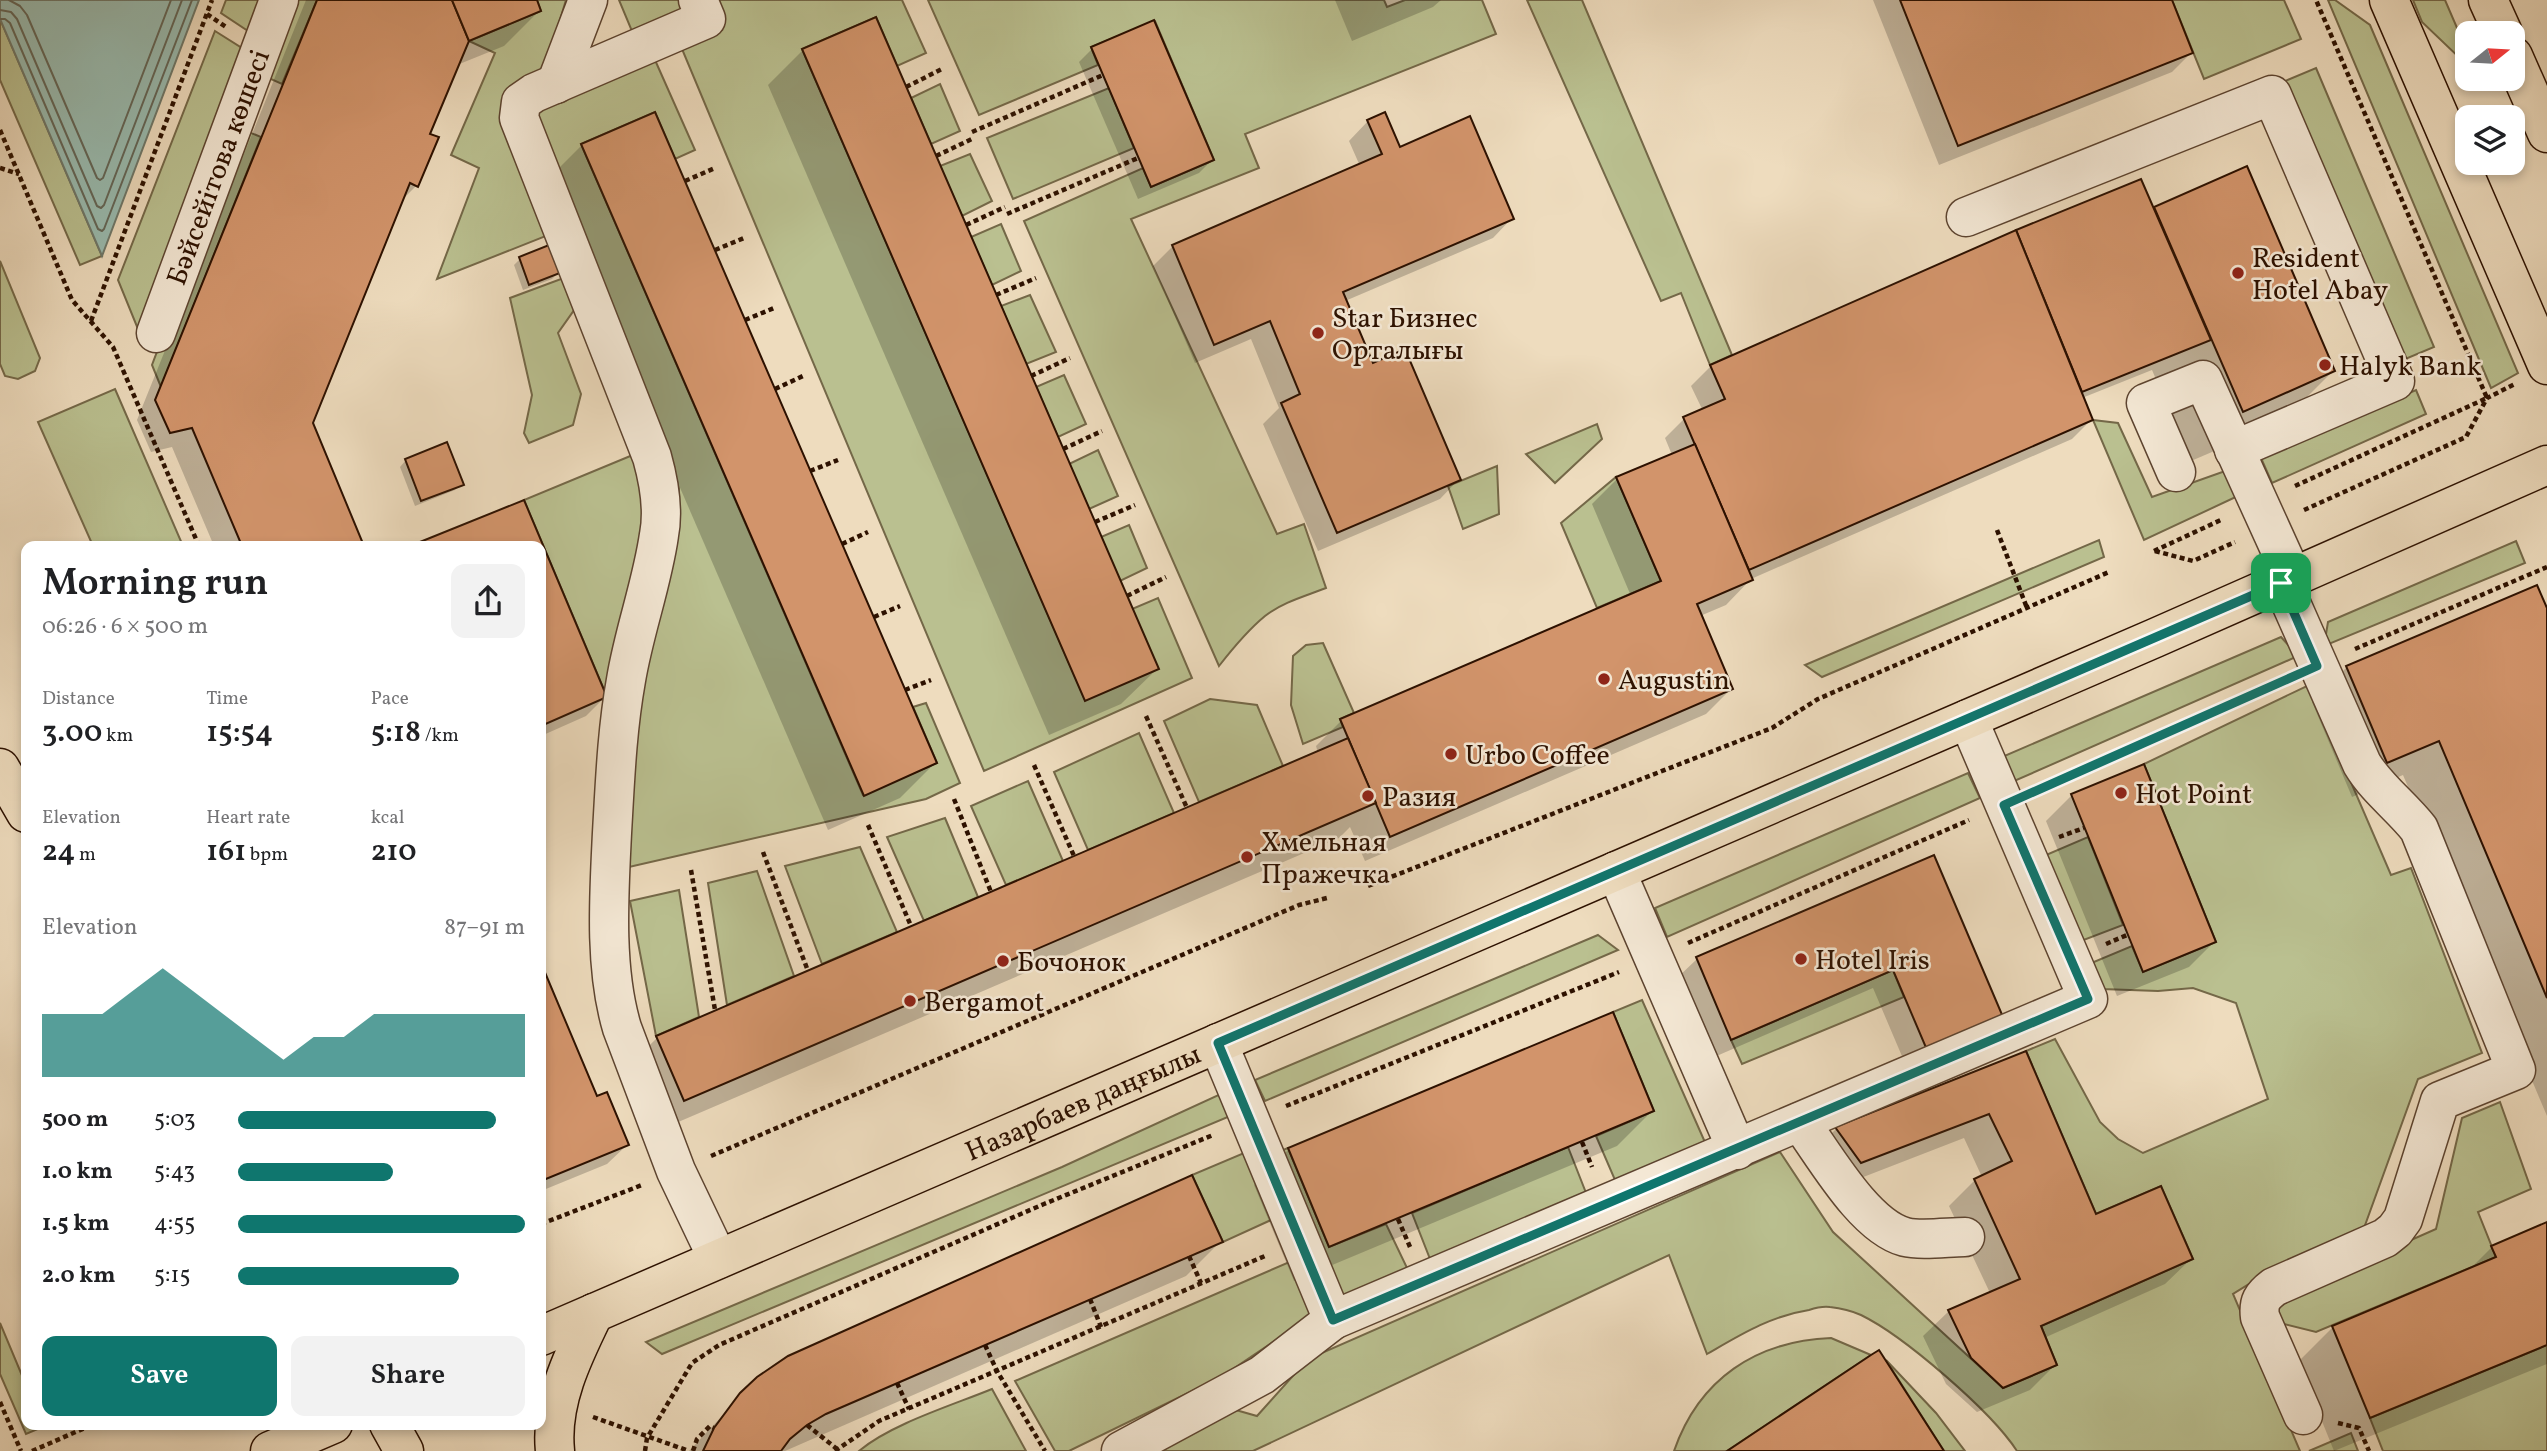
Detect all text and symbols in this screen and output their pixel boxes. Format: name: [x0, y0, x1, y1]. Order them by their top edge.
north arrow: [2455, 21, 2525, 91]
map controls: [2455, 21, 2525, 175]
street label: Бәйсейітова көшесі: [158, 44, 281, 291]
button: layers: [2455, 105, 2525, 175]
place label: Resident Hotel Abay: [2252, 240, 2388, 311]
marker: Resident Hotel Abay: [2230, 265, 2246, 281]
place label: Star Бизнес Орталығы: [1332, 300, 1478, 371]
marker: Star Бизнес Орталығы: [1310, 325, 1326, 341]
place label: Halyk Bank: [2339, 348, 2482, 387]
marker: Halyk Bank: [2317, 357, 2333, 373]
pin: [2251, 553, 2311, 613]
text: Morning run: [42, 558, 268, 611]
button: share: [451, 564, 525, 638]
icon: arrive: [2262, 564, 2300, 602]
text: 06:26 · 6 × 500 m: [42, 611, 208, 643]
place label: Augustin: [1618, 662, 1730, 701]
marker: Augustin: [1596, 671, 1612, 687]
text: Distance: [42, 686, 115, 712]
text: Time: [206, 686, 248, 712]
text: Pace: [371, 686, 409, 712]
text: 3.00: [42, 712, 102, 754]
text: 15:54: [206, 712, 273, 754]
text: 5:18: [371, 712, 421, 754]
text: km: [102, 723, 133, 749]
text: /km: [421, 723, 459, 749]
place label: Urbo Coffee: [1465, 737, 1610, 776]
marker: Urbo Coffee: [1443, 746, 1459, 762]
place label: Hot Point: [2135, 776, 2252, 815]
place label: Разия: [1382, 779, 1456, 818]
marker: Hot Point: [2113, 785, 2129, 801]
marker: Разия: [1360, 788, 1376, 804]
text: Elevation: [42, 805, 121, 831]
text: Heart rate: [206, 805, 290, 831]
text: kcal: [371, 805, 404, 831]
place label: Хмельная Пражечка: [1261, 824, 1391, 895]
text: 24: [42, 831, 75, 873]
text: 161: [206, 831, 246, 873]
text: 210: [371, 831, 417, 873]
text: m: [75, 842, 96, 868]
text: bpm: [246, 842, 288, 868]
marker: Хмельная Пражечка: [1239, 849, 1255, 865]
text: Elevation: [42, 912, 138, 944]
text: 87–91 m: [444, 912, 525, 944]
place label: Hotel Iris: [1815, 942, 1930, 981]
place label: Бочонок: [1017, 944, 1126, 983]
marker: Hotel Iris: [1793, 951, 1809, 967]
marker: Бочонок: [995, 953, 1011, 969]
place label: Bergamot: [924, 984, 1044, 1023]
marker: Bergamot: [902, 993, 918, 1009]
street label: Назарбаев даңғылы: [960, 1036, 1207, 1172]
text: 500 m: [42, 1104, 108, 1136]
text: 5:03: [154, 1104, 196, 1136]
text: 1.0 km: [42, 1156, 113, 1188]
text: 5:43: [154, 1156, 195, 1188]
text: 1.5 km: [42, 1208, 109, 1240]
text: 4:55: [154, 1208, 195, 1240]
text: 2.0 km: [42, 1260, 115, 1292]
text: 5:15: [154, 1260, 190, 1292]
button: Save: [42, 1336, 277, 1416]
button: Share: [291, 1336, 525, 1416]

